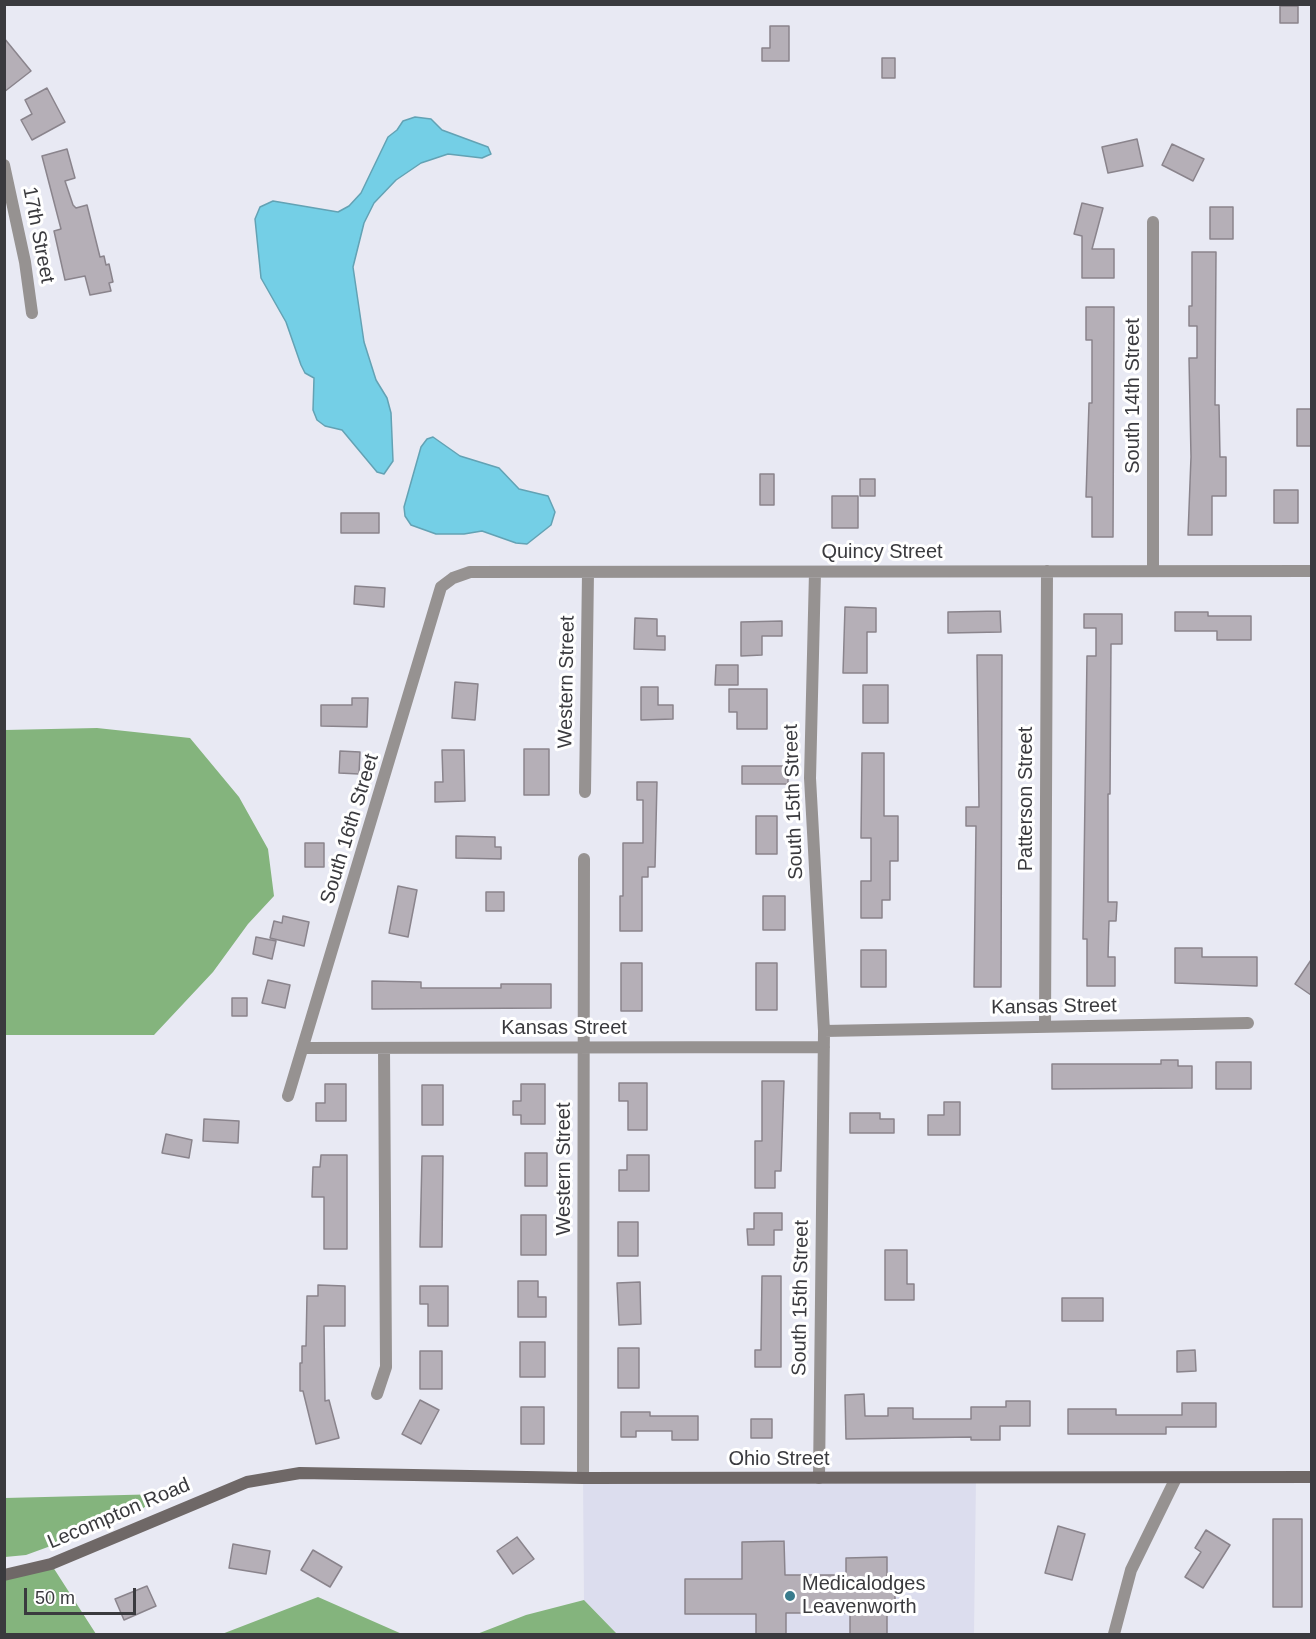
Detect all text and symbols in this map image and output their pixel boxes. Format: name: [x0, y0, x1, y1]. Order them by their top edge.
street label: 17th Street: [17, 185, 59, 285]
street label: South 14th Street: [1121, 318, 1145, 474]
street label: Quincy Street: [821, 540, 943, 564]
street label: Western Street: [554, 615, 580, 749]
street label: South 15th Street: [779, 724, 809, 880]
street label: Patterson Street: [1014, 727, 1038, 871]
street label: South 16th Street: [316, 751, 384, 907]
street label: Kansas Street: [991, 994, 1117, 1020]
street label: Kansas Street: [501, 1016, 627, 1040]
street label: Western Street: [552, 1102, 576, 1236]
street label: South 15th Street: [788, 1220, 814, 1376]
street label: Ohio Street: [728, 1447, 830, 1471]
street label: Lecompton Road: [44, 1473, 194, 1555]
place label: Medicalodges Leavenworth: [802, 1572, 925, 1619]
scale bar: [27, 1576, 140, 1614]
text: 50 m: [35, 1588, 75, 1608]
marker: Medicalodges Leavenworth: [783, 1589, 797, 1603]

